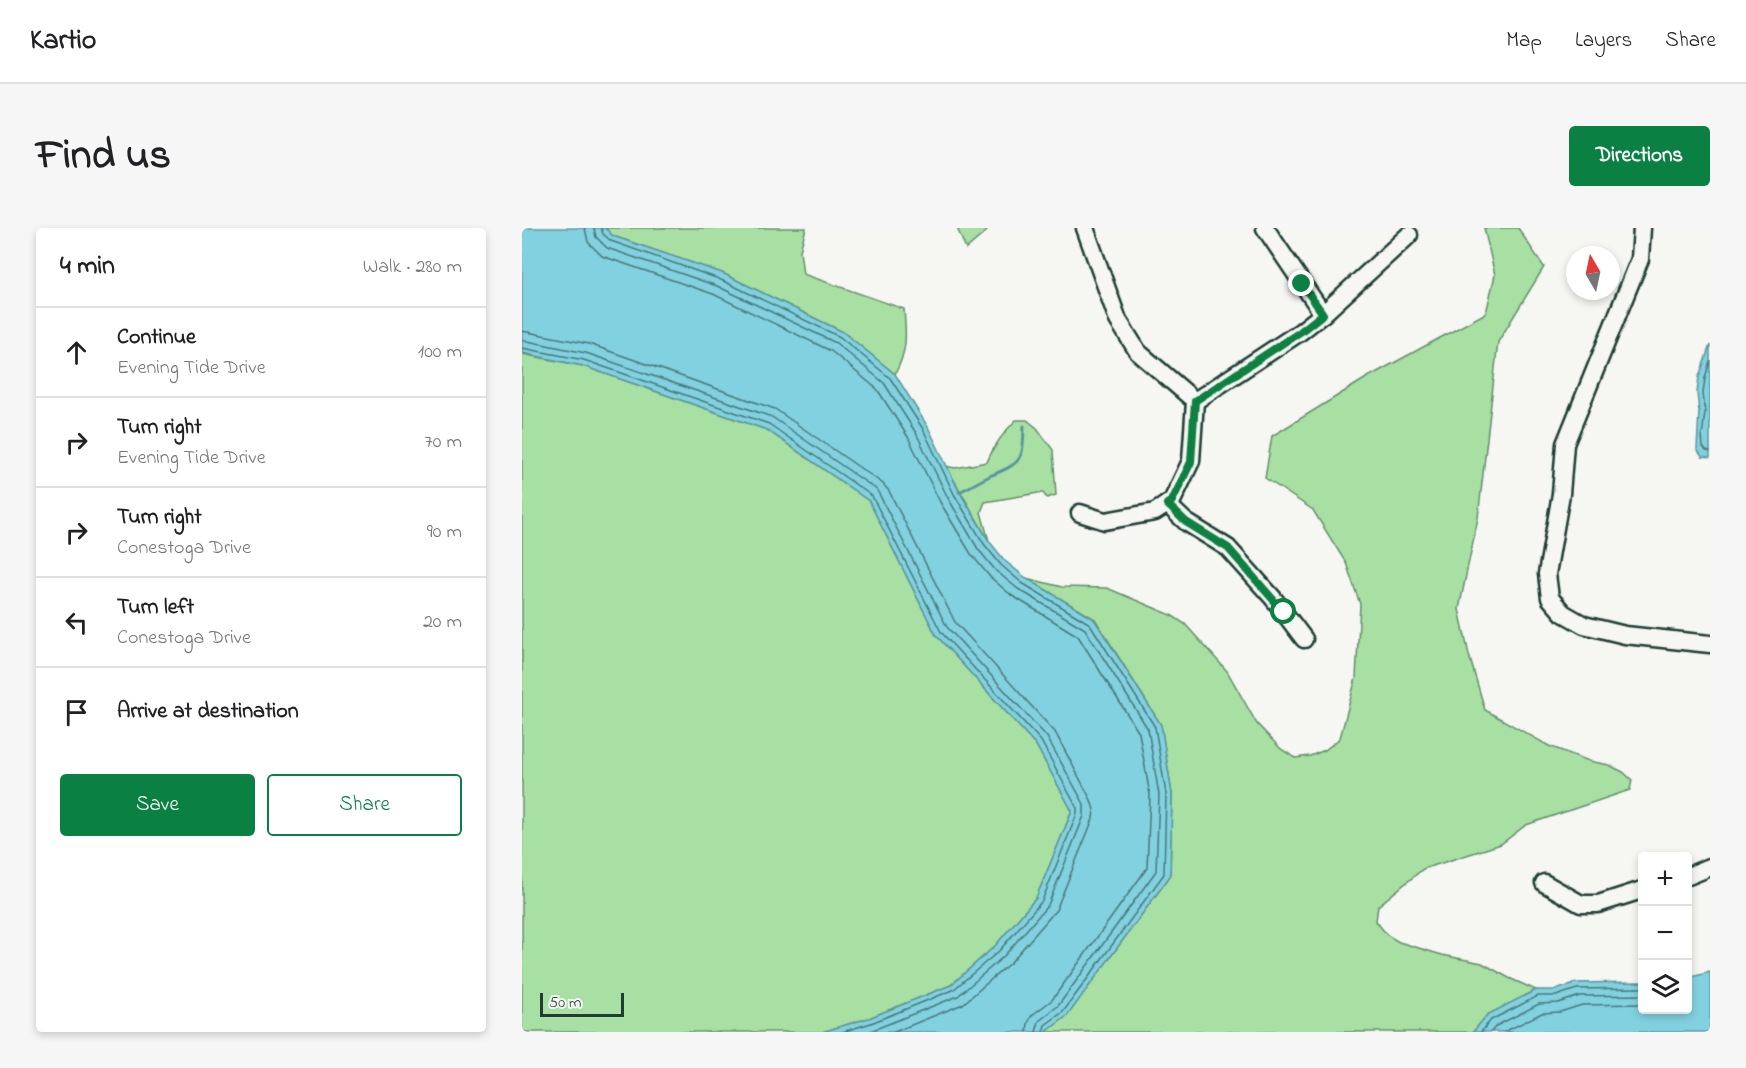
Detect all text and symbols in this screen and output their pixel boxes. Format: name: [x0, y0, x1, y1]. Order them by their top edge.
text: Kartio: [30, 21, 96, 62]
text: Map: [1506, 26, 1542, 56]
text: Layers: [1575, 26, 1632, 56]
text: Share: [1665, 26, 1716, 56]
text: Find us: [36, 126, 171, 187]
button: Directions: [1569, 126, 1710, 186]
north arrow: [1566, 246, 1620, 300]
text: 4 min: [60, 248, 115, 286]
text: Walk · 280 m: [363, 253, 462, 282]
route end: [1288, 270, 1314, 296]
text: Continue: [117, 322, 196, 354]
icon: ahead: [60, 336, 93, 369]
text: 100 m: [418, 338, 462, 367]
text: Evening Tide Drive: [117, 354, 266, 383]
text: Turn right: [117, 412, 202, 444]
icon: right: [60, 426, 93, 459]
text: 70 m: [425, 428, 462, 457]
text: Evening Tide Drive: [117, 444, 266, 473]
text: Turn right: [117, 502, 202, 534]
icon: right: [60, 516, 93, 549]
text: 90 m: [427, 518, 462, 547]
text: Conestoga Drive: [117, 534, 251, 563]
text: Turn left: [117, 592, 194, 624]
route start: [1270, 598, 1296, 624]
icon: left: [60, 606, 93, 639]
text: 20 m: [423, 608, 462, 637]
text: Conestoga Drive: [117, 624, 251, 653]
icon: arrive: [60, 696, 93, 729]
text: Arrive at destination: [117, 696, 299, 728]
button: Save: [60, 774, 255, 836]
button: Share: [267, 774, 462, 836]
map controls: [1638, 852, 1692, 1014]
button: +: [1638, 852, 1692, 906]
button: −: [1638, 906, 1692, 960]
button: layers: [1638, 960, 1692, 1014]
scale bar: [540, 990, 624, 1018]
text: 50 m: [549, 991, 581, 1015]

